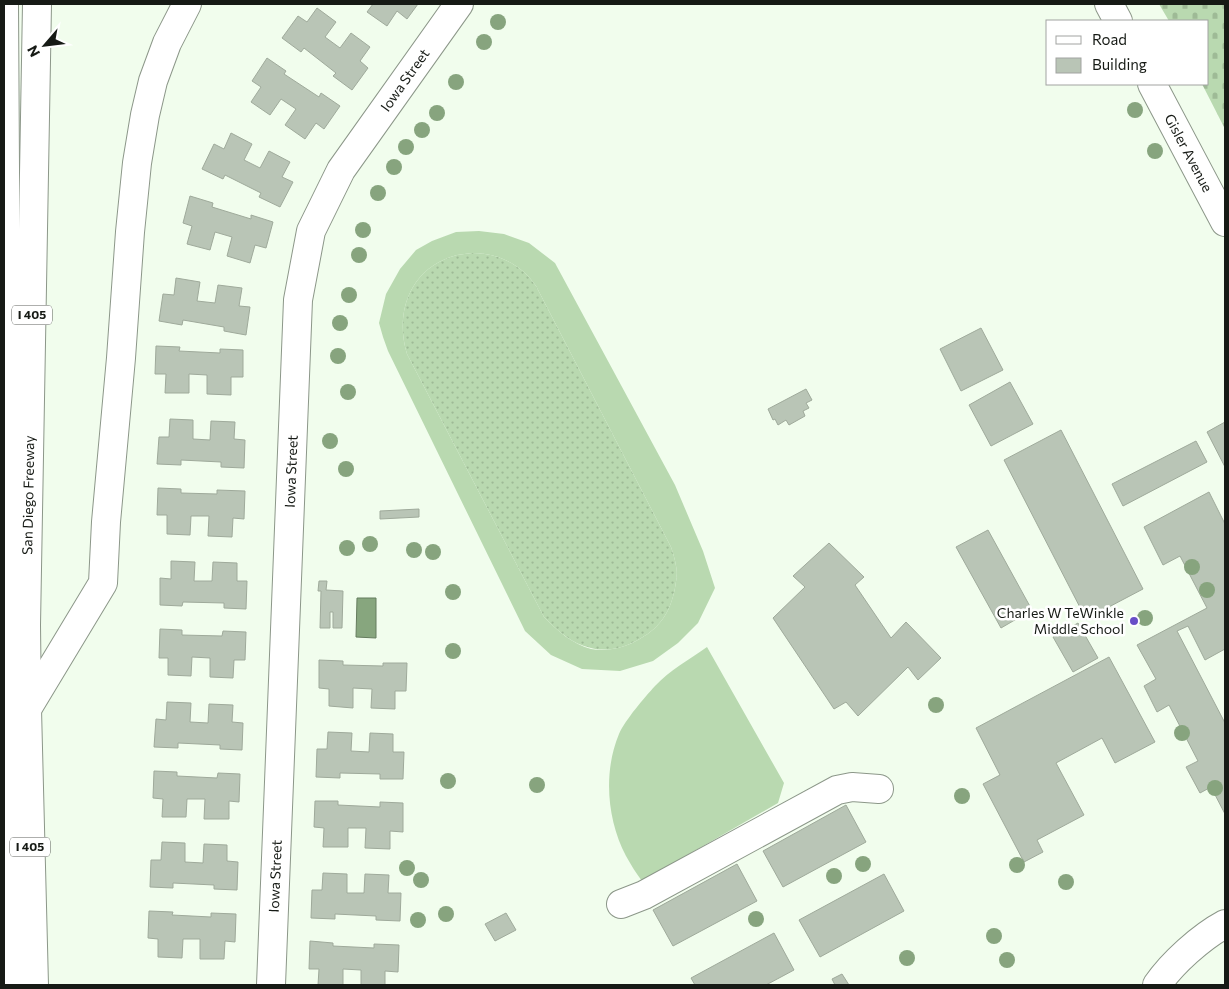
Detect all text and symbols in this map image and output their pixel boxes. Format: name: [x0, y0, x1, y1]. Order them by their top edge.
north arrow: [20, 20, 70, 70]
legend: [1046, 20, 1209, 85]
text: Road: [1092, 30, 1127, 48]
text: N: [23, 43, 43, 60]
street label: Iowa Street: [376, 45, 433, 114]
text: Building: [1092, 55, 1147, 73]
street label: Gisler Avenue: [1161, 111, 1217, 195]
road number: I 405: [12, 306, 52, 324]
street label: Iowa Street: [281, 434, 301, 508]
street label: San Diego Freeway: [18, 435, 37, 555]
place label: Charles W TeWinkle Middle School: [997, 604, 1124, 637]
marker: Charles W TeWinkle Middle School: [1128, 615, 1140, 627]
road number: I 405: [10, 838, 50, 856]
street label: Iowa Street: [265, 839, 285, 913]

